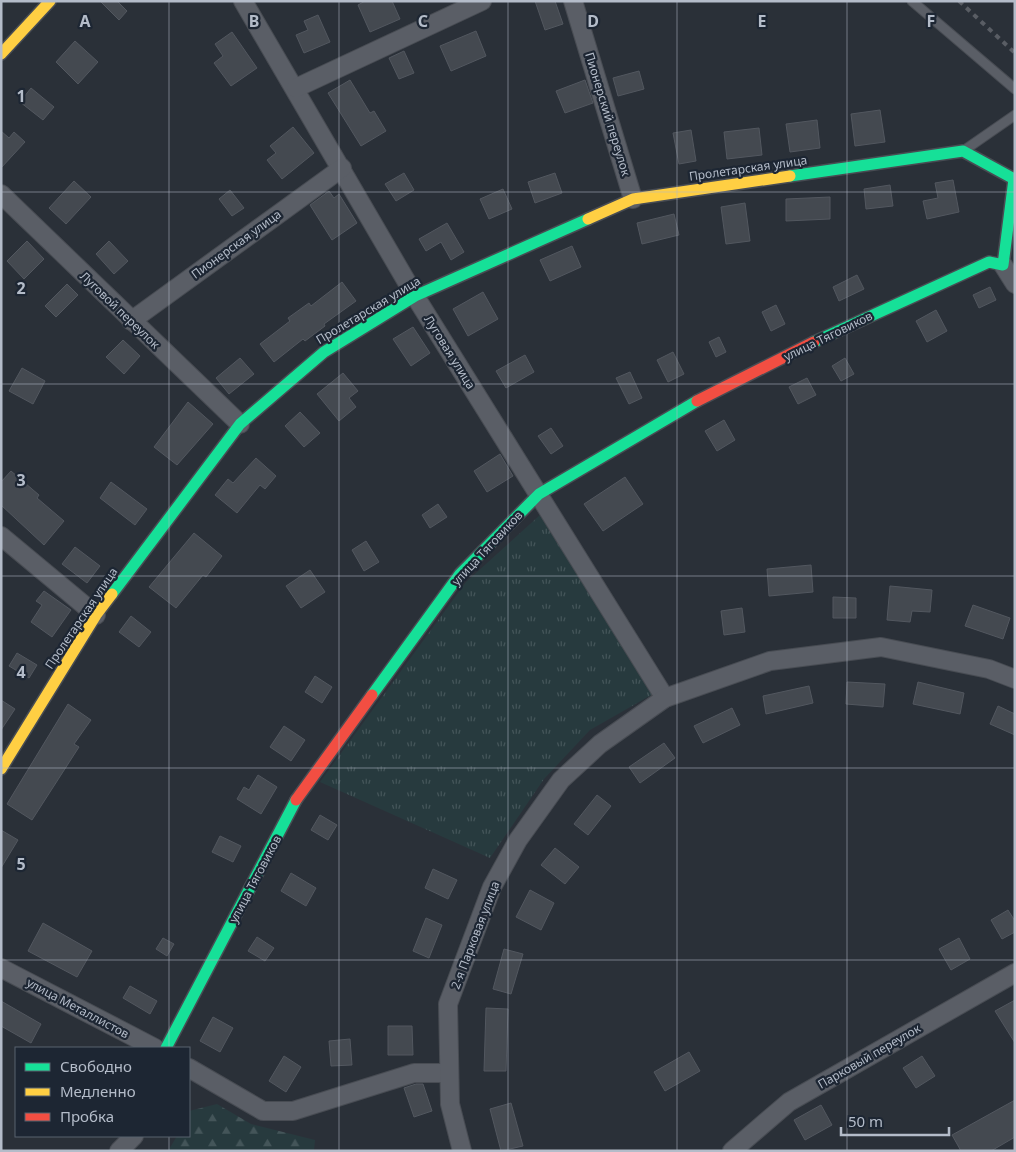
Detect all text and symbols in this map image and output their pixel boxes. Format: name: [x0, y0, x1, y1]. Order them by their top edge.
text: A: [79, 10, 91, 32]
text: B: [249, 10, 259, 32]
text: C: [418, 10, 428, 32]
text: D: [587, 10, 599, 32]
text: E: [758, 10, 767, 32]
text: F: [927, 10, 935, 32]
street label: Пионерский переулок: [581, 50, 635, 179]
text: 1: [16, 85, 26, 107]
street label: Пролетарская улица: [688, 151, 808, 185]
street label: Пионерская улица: [188, 206, 284, 282]
street label: Луговой переулок: [76, 268, 164, 353]
street label: Пролетарская улица: [313, 272, 423, 348]
text: 2: [16, 277, 26, 299]
street label: улица Тяговиков: [781, 307, 875, 365]
street label: Луговая улица: [420, 312, 480, 392]
text: 3: [16, 469, 26, 491]
street label: улица Тяговиков: [448, 507, 526, 589]
street label: Пролетарская улица: [41, 564, 121, 672]
text: 4: [16, 661, 26, 683]
street label: улица Тяговиков: [225, 832, 285, 926]
text: 5: [16, 853, 26, 875]
street label: 2-я Парковая улица: [447, 879, 503, 991]
street label: улица Металлистов: [24, 974, 132, 1042]
street label: Парковый переулок: [815, 1019, 924, 1092]
legend: [15, 1047, 190, 1137]
text: Свободно: [60, 1056, 132, 1076]
text: Медленно: [60, 1081, 136, 1101]
scale bar: [841, 1104, 948, 1136]
text: Пробка: [60, 1106, 114, 1126]
text: 50 m: [848, 1111, 883, 1131]

